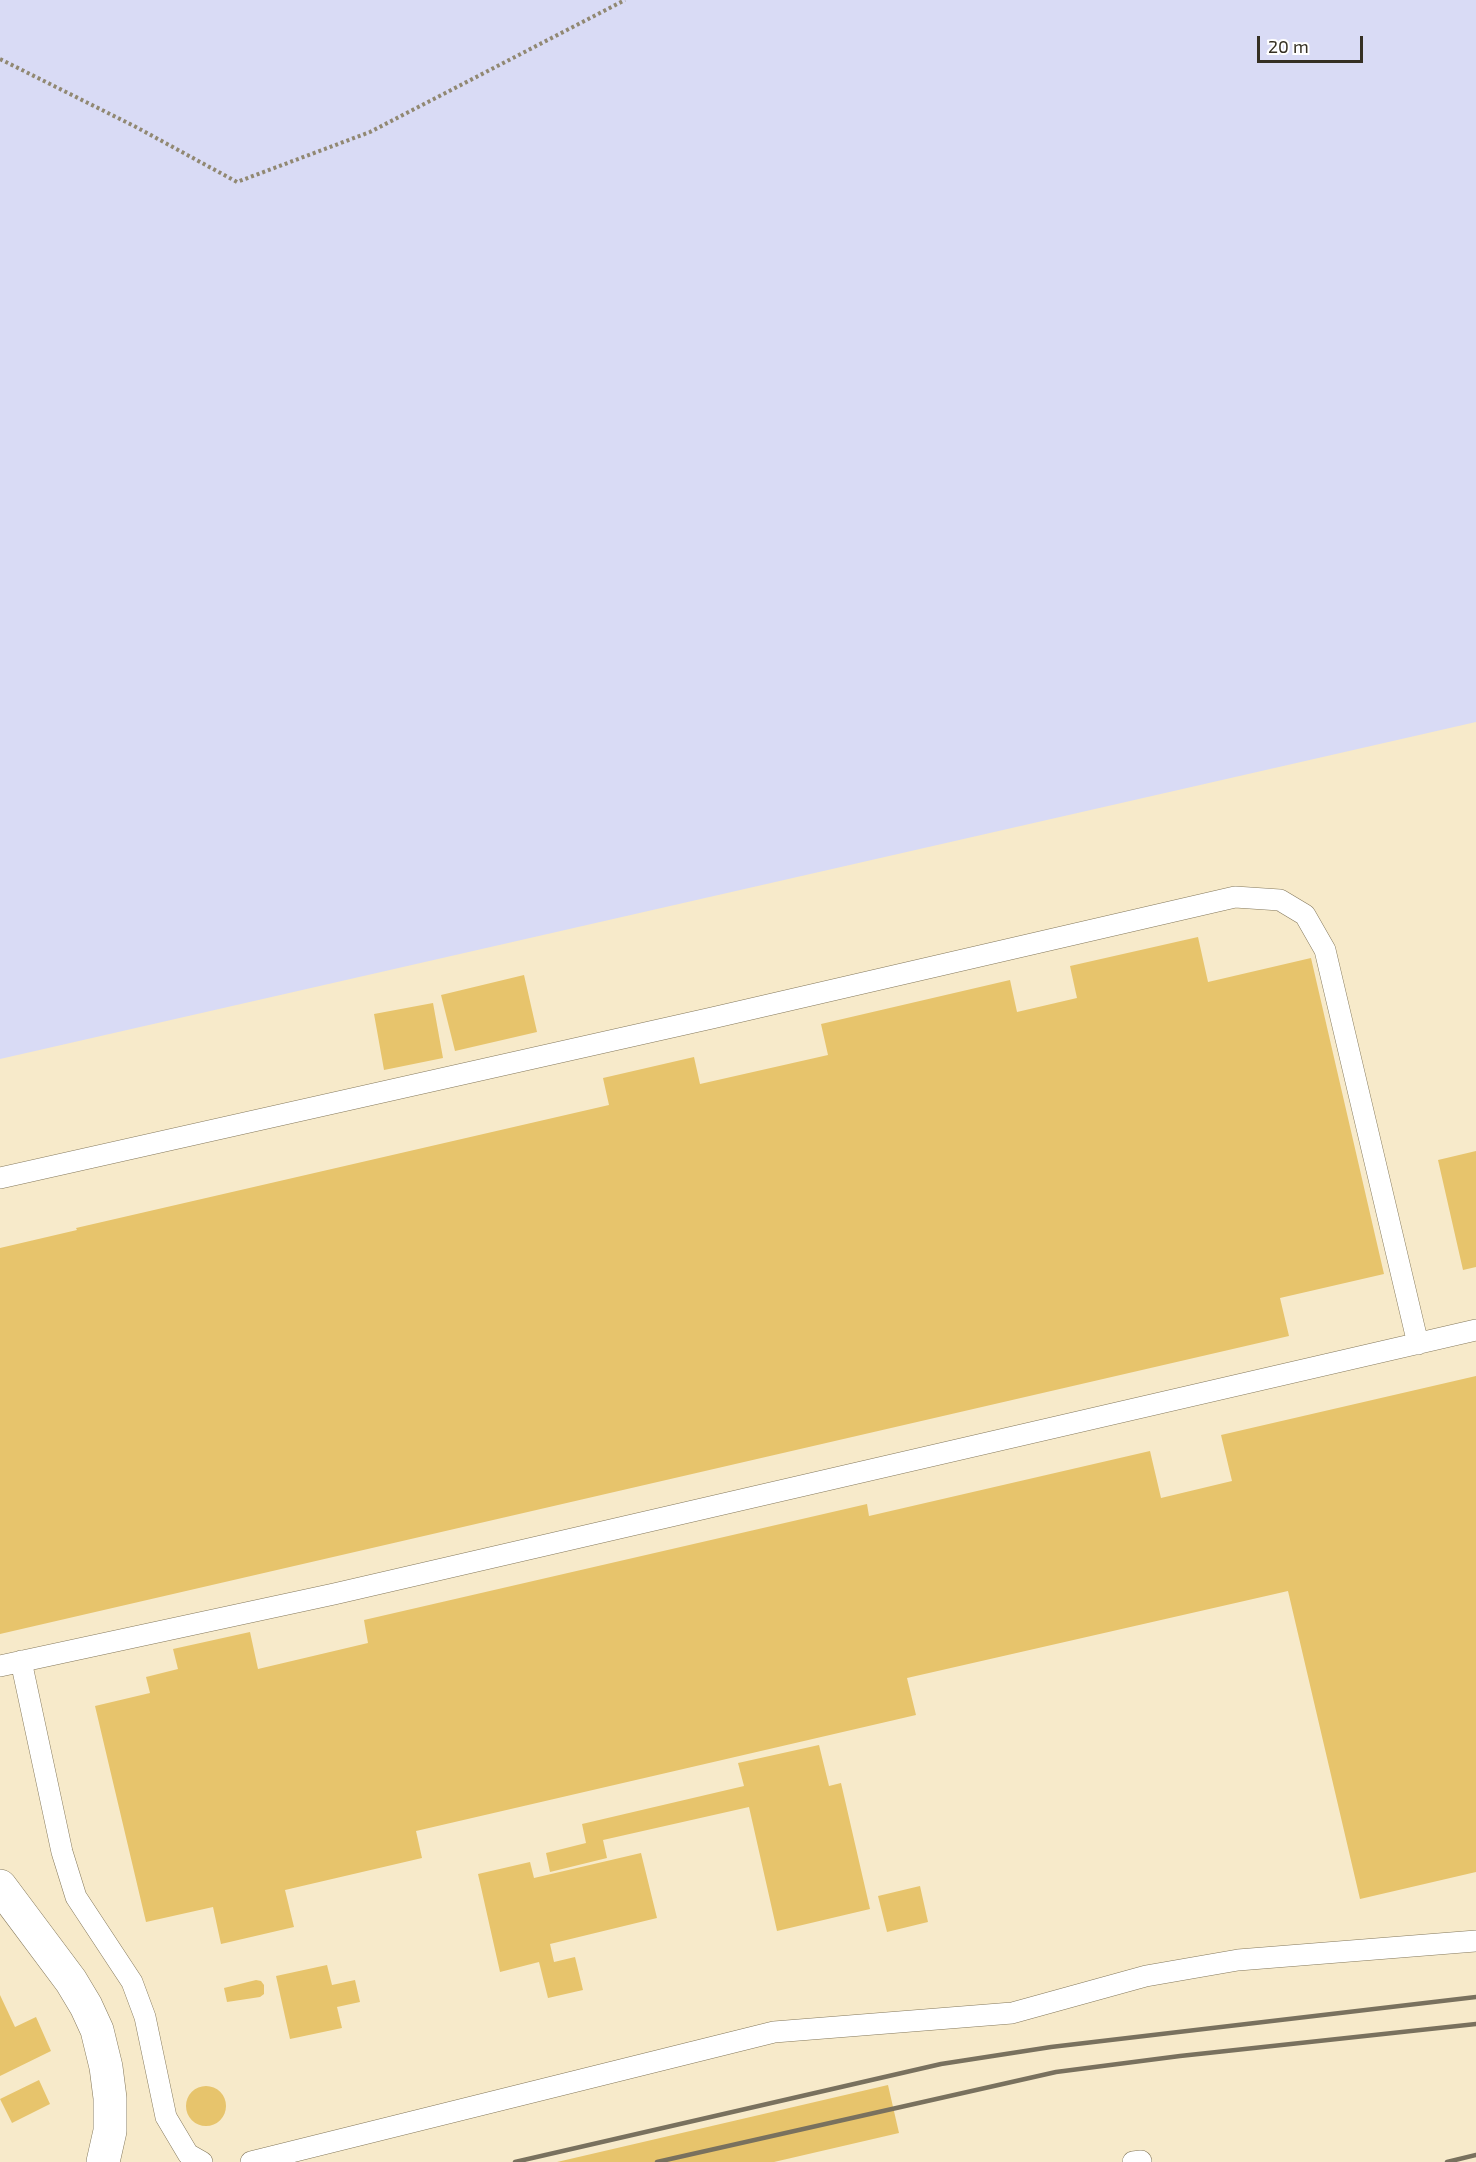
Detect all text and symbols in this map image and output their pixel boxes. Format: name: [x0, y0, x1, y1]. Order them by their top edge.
scale bar: [1260, 24, 1366, 62]
text: 20 m: [1268, 35, 1309, 57]

